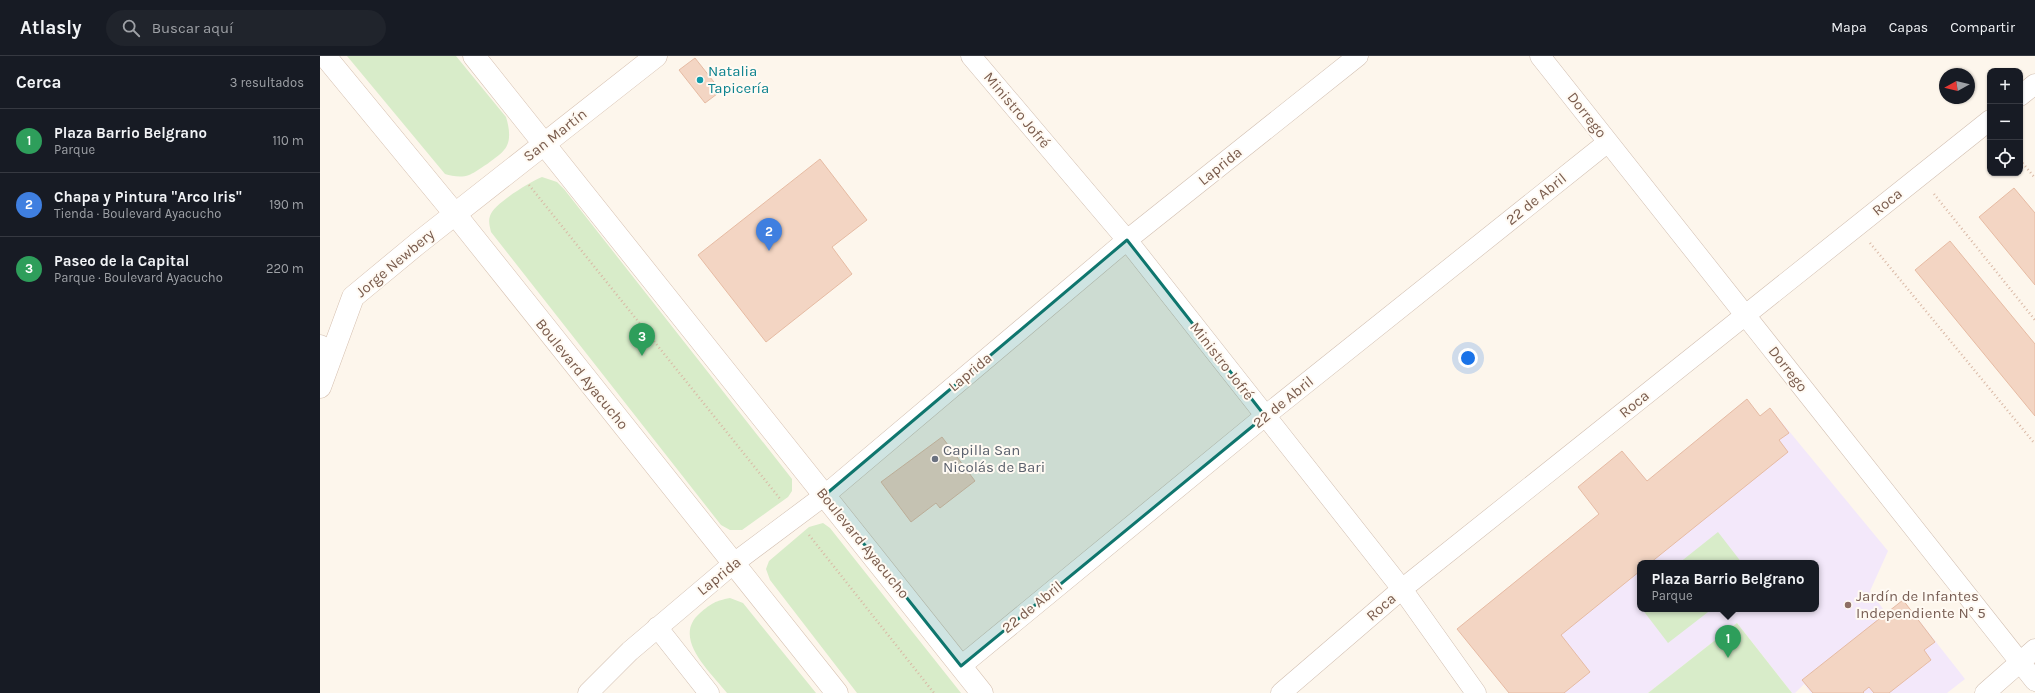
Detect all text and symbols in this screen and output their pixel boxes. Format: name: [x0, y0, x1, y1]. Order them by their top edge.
search box: [106, 10, 386, 46]
text: Atlasly: [20, 17, 82, 39]
icon: search: [120, 17, 142, 39]
text: Buscar aquí: [152, 19, 234, 37]
text: Mapa: [1831, 19, 1867, 36]
text: Capas: [1889, 19, 1928, 36]
text: Compartir: [1950, 19, 2015, 36]
place label: Natalia Tapicería: [708, 62, 769, 97]
street label: Ministro Jofré: [980, 68, 1054, 152]
north arrow: [1939, 68, 1975, 104]
map controls: [1987, 68, 2023, 176]
button: +: [1987, 68, 2023, 104]
text: Cerca: [16, 72, 61, 92]
text: 3 resultados: [230, 75, 304, 90]
marker: Natalia Tapicería: [695, 75, 705, 85]
street label: Dorrego: [1563, 88, 1611, 142]
button: −: [1987, 104, 2023, 140]
street label: San Martín: [520, 105, 590, 165]
text: Plaza Barrio Belgrano: [54, 124, 207, 142]
text: 1: [27, 133, 31, 148]
text: 110 m: [272, 133, 304, 148]
button: locate: [1987, 140, 2023, 176]
text: Parque: [54, 142, 95, 157]
street label: Laprida: [1194, 143, 1246, 189]
street label: 22 de Abril: [1502, 169, 1570, 229]
street label: Roca: [1868, 184, 1906, 220]
text: Chapa y Pintura "Arco Iris": [54, 188, 242, 206]
text: 2: [25, 197, 33, 212]
text: 190 m: [269, 197, 304, 212]
text: Tienda · Boulevard Ayacucho: [54, 206, 221, 221]
pin: 2: [756, 218, 782, 251]
street label: Jorge Newbery: [352, 225, 438, 301]
text: Paseo de la Capital: [54, 252, 189, 270]
text: 3: [25, 261, 33, 276]
text: 220 m: [266, 261, 304, 276]
text: Parque · Boulevard Ayacucho: [54, 270, 223, 285]
street label: Boulevard Ayacucho: [532, 315, 632, 433]
street label: Ministro Jofré: [1186, 318, 1258, 404]
pin: 3: [629, 323, 655, 356]
street label: Dorrego: [1764, 342, 1812, 396]
your location: [1458, 348, 1478, 368]
street label: Laprida: [945, 349, 995, 395]
street label: 22 de Abril: [1249, 372, 1317, 432]
street label: Roca: [1615, 386, 1653, 422]
place label: Capilla San Nicolás de Bari: [943, 441, 1045, 476]
marker: Capilla San Nicolás de Bari: [930, 454, 940, 464]
street label: Boulevard Ayacucho: [813, 484, 913, 602]
street label: Laprida: [693, 553, 745, 599]
popup: [1637, 560, 1819, 612]
text: Plaza Barrio Belgrano: [1652, 570, 1804, 588]
street label: 22 de Abril: [998, 577, 1066, 637]
place label: Jardín de Infantes Independiente N° 5: [1856, 587, 1986, 622]
text: Parque: [1652, 588, 1693, 603]
street label: Roca: [1362, 589, 1400, 625]
marker: Jardín de Infantes Independiente N° 5: [1843, 600, 1853, 610]
pin: 1: [1715, 625, 1741, 658]

